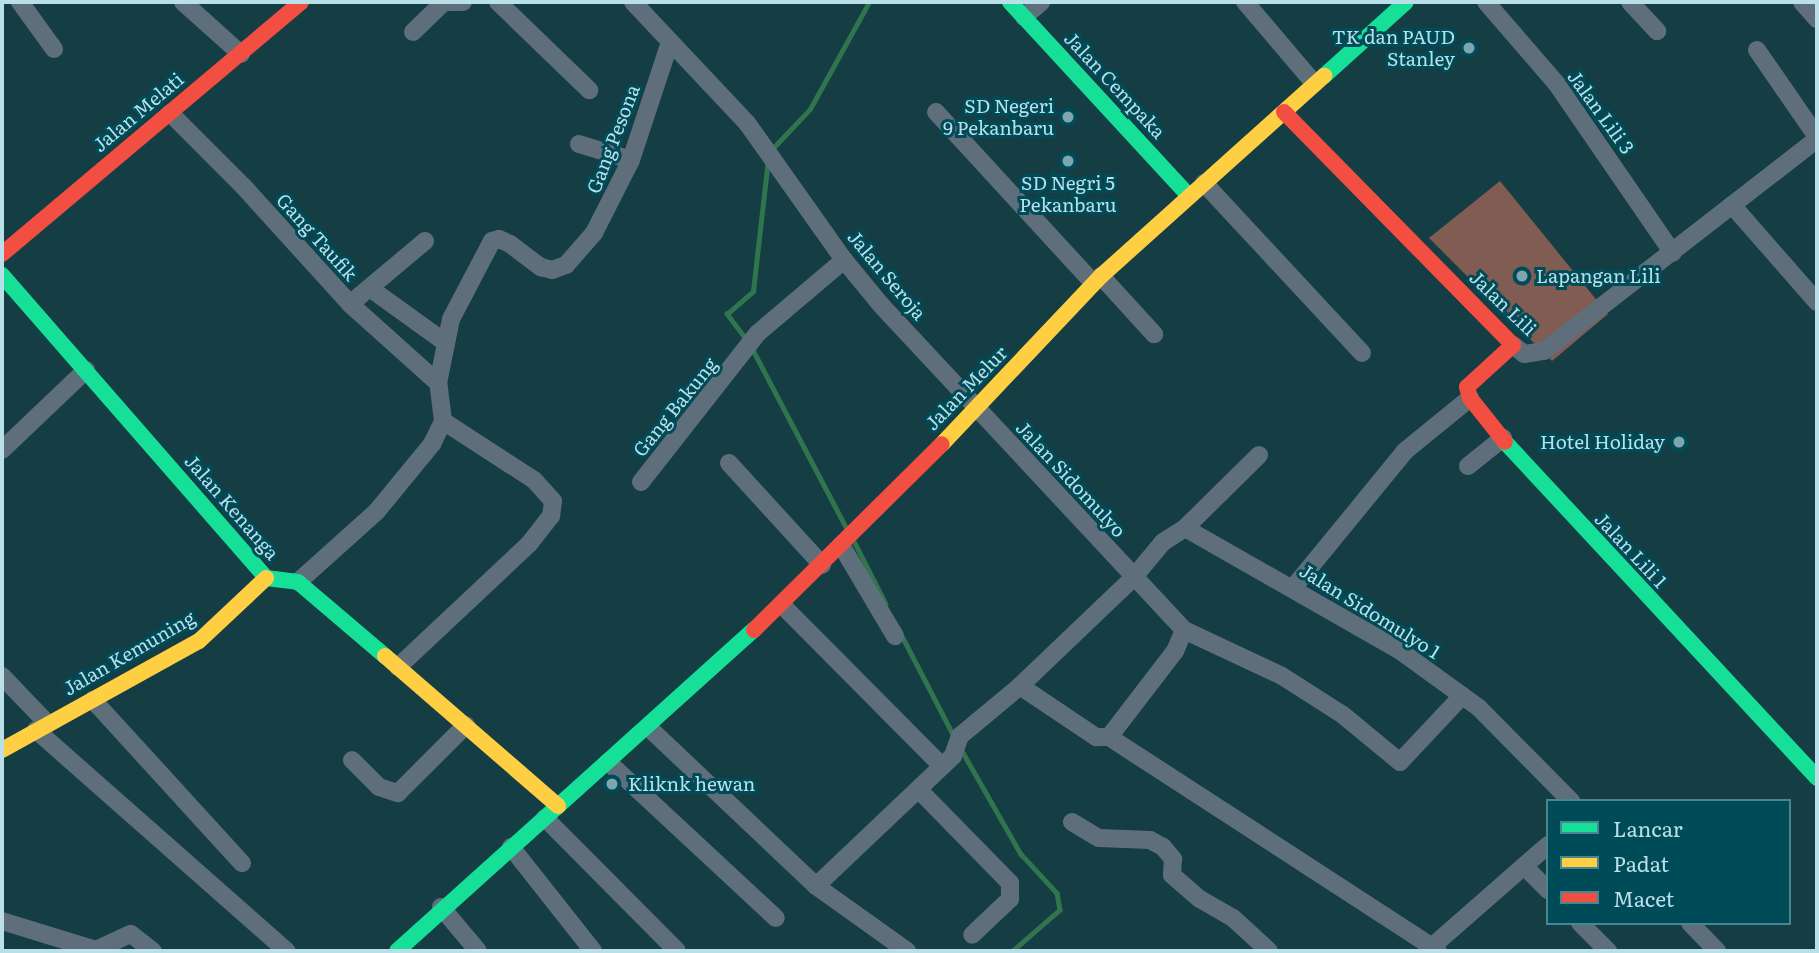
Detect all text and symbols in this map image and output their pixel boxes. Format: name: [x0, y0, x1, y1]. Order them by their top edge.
place label: TK dan PAUD Stanley: [1332, 26, 1455, 70]
street label: Jalan Cempaka: [1060, 27, 1170, 143]
marker: TK dan PAUD Stanley: [1461, 40, 1477, 56]
street label: Jalan Lili 3: [1563, 66, 1639, 158]
street label: Jalan Melati: [88, 68, 188, 156]
street label: Gang Pesona: [582, 81, 644, 197]
place label: SD Negeri 9 Pekanbaru: [943, 95, 1054, 139]
marker: SD Negeri 9 Pekanbaru: [1060, 109, 1076, 125]
marker: SD Negri 5 Pekanbaru: [1060, 153, 1076, 169]
place label: SD Negri 5 Pekanbaru: [1019, 172, 1117, 216]
street label: Gang Taufik: [272, 189, 362, 285]
street label: Jalan Seroja: [843, 226, 931, 324]
place label: Lapangan Lili: [1536, 265, 1660, 287]
street label: Jalan Lili: [1465, 266, 1541, 340]
marker: Lapangan Lili: [1514, 268, 1530, 284]
street label: Jalan Melur: [920, 341, 1012, 435]
street label: Gang Bakung: [628, 353, 722, 461]
street label: Jalan Sidomulyo: [1011, 416, 1131, 542]
place label: Hotel Holiday: [1540, 431, 1665, 453]
marker: Hotel Holiday: [1671, 434, 1687, 450]
street label: Jalan Kenanga: [180, 450, 284, 564]
street label: Jalan Lili 1: [1590, 507, 1672, 593]
street label: Jalan Sidomulyo 1: [1295, 558, 1445, 664]
street label: Jalan Kemuning: [59, 606, 199, 700]
place label: Kliknk hewan: [628, 773, 755, 795]
marker: Kliknk hewan: [602, 774, 622, 794]
legend: [1546, 799, 1791, 925]
text: Lancar: [1613, 812, 1683, 843]
text: Padat: [1613, 847, 1669, 878]
text: Macet: [1613, 882, 1674, 913]

